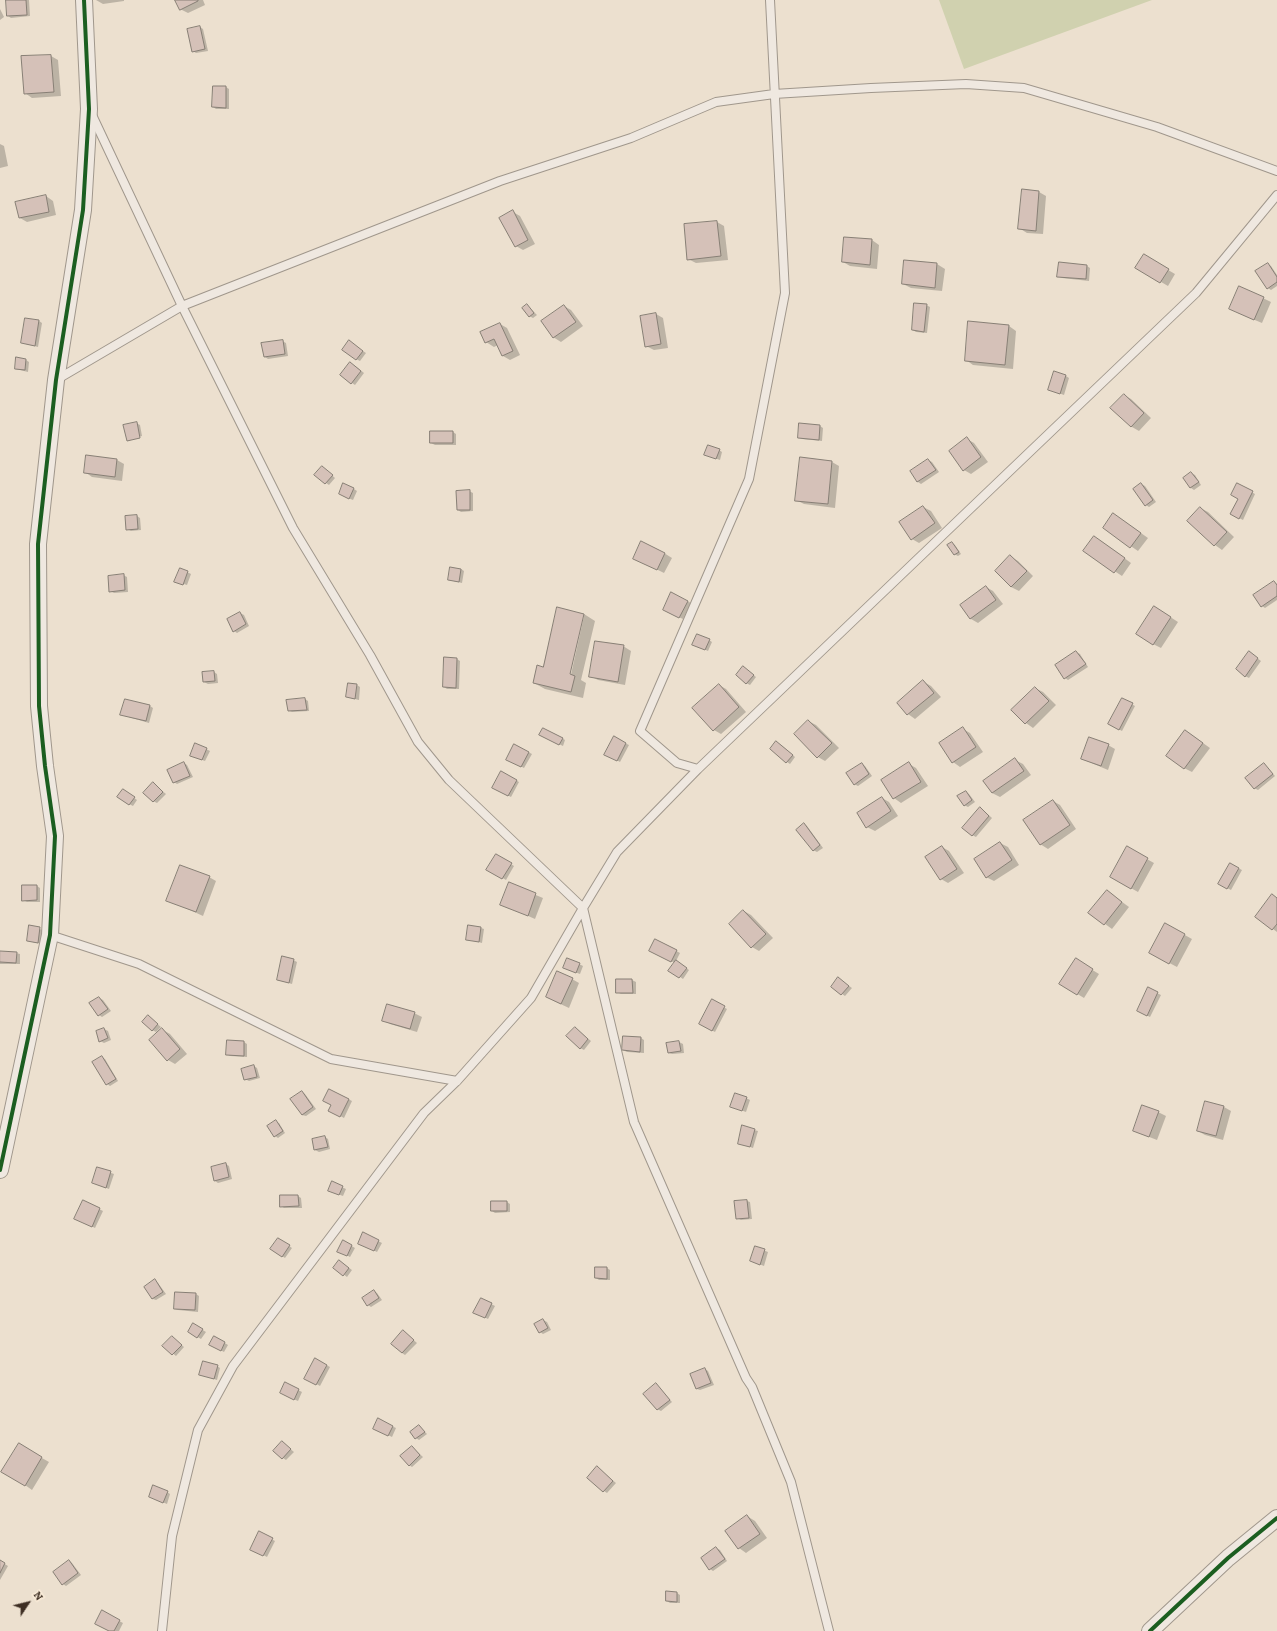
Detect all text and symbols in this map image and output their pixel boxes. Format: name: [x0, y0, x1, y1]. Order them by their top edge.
north arrow: [8, 1583, 48, 1623]
text: N: [30, 1588, 47, 1603]

